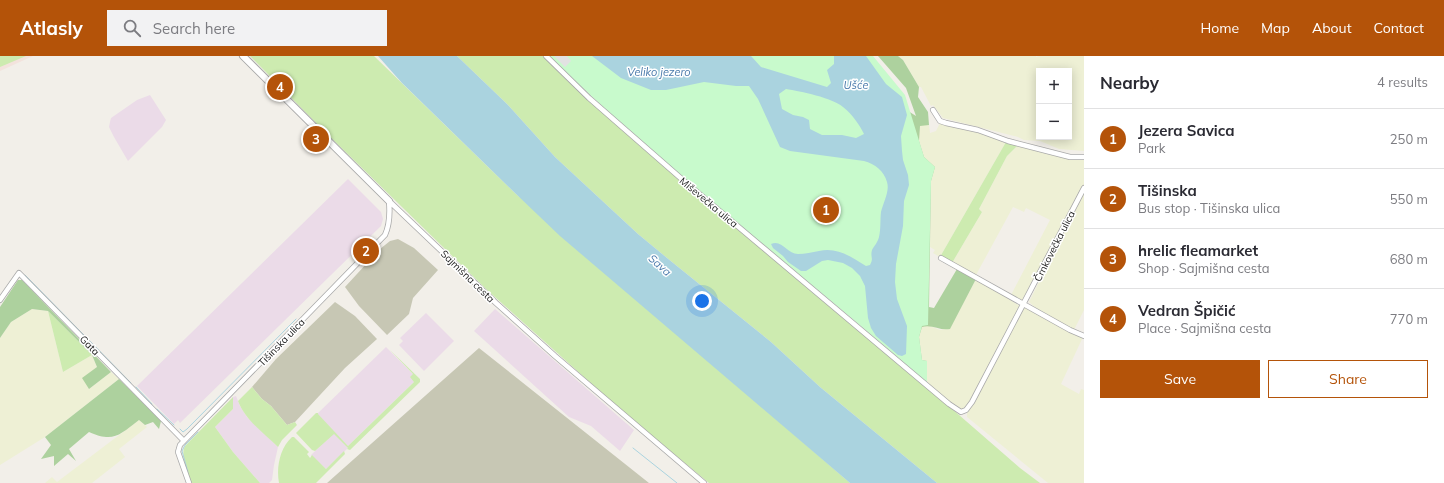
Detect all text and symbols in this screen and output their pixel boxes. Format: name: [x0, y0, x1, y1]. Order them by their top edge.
search box: [107, 10, 387, 46]
text: Atlasly: [20, 16, 83, 40]
icon: search: [121, 17, 143, 39]
text: Search here: [153, 19, 235, 38]
text: Home: [1200, 19, 1239, 37]
text: Map: [1261, 19, 1290, 37]
text: About: [1312, 19, 1352, 37]
text: Contact: [1374, 19, 1424, 37]
water label: Veliko jezero: [627, 65, 691, 79]
map controls: [1036, 68, 1072, 140]
button: +: [1036, 68, 1072, 104]
pin: 4: [267, 72, 293, 102]
text: Nearby: [1100, 72, 1159, 93]
text: 4 results: [1377, 74, 1428, 90]
water label: Ušće: [844, 78, 868, 92]
button: −: [1036, 104, 1072, 140]
text: Jezera Savica: [1138, 121, 1235, 140]
pin: 3: [303, 124, 329, 154]
text: 1: [1109, 131, 1117, 147]
text: 250 m: [1390, 131, 1428, 147]
text: Park: [1138, 140, 1165, 156]
street label: Miševečka ulica: [677, 174, 740, 231]
text: Tišinska: [1138, 181, 1197, 200]
text: 2: [1109, 191, 1117, 207]
text: 550 m: [1390, 191, 1428, 207]
pin: 1: [813, 195, 839, 225]
text: Bus stop · Tišinska ulica: [1138, 200, 1280, 216]
street label: Črnkovečka ulica: [1031, 209, 1078, 284]
pin: 2: [353, 236, 379, 266]
text: hrelic fleamarket: [1138, 241, 1258, 260]
street label: Sajmišna cesta: [438, 247, 497, 305]
water label: Sava: [646, 251, 675, 279]
text: 3: [1109, 251, 1117, 267]
text: 680 m: [1390, 251, 1428, 267]
text: Shop · Sajmišna cesta: [1138, 260, 1270, 276]
your location: [692, 291, 712, 311]
text: Vedran Špičić: [1138, 301, 1236, 320]
text: 4: [1109, 311, 1117, 327]
text: 770 m: [1390, 311, 1428, 327]
street label: Tišinska ulica: [255, 316, 307, 369]
text: Place · Sajmišna cesta: [1138, 320, 1271, 336]
street label: Gata: [77, 333, 102, 358]
button: Save: [1100, 360, 1260, 398]
button: Share: [1268, 360, 1428, 398]

